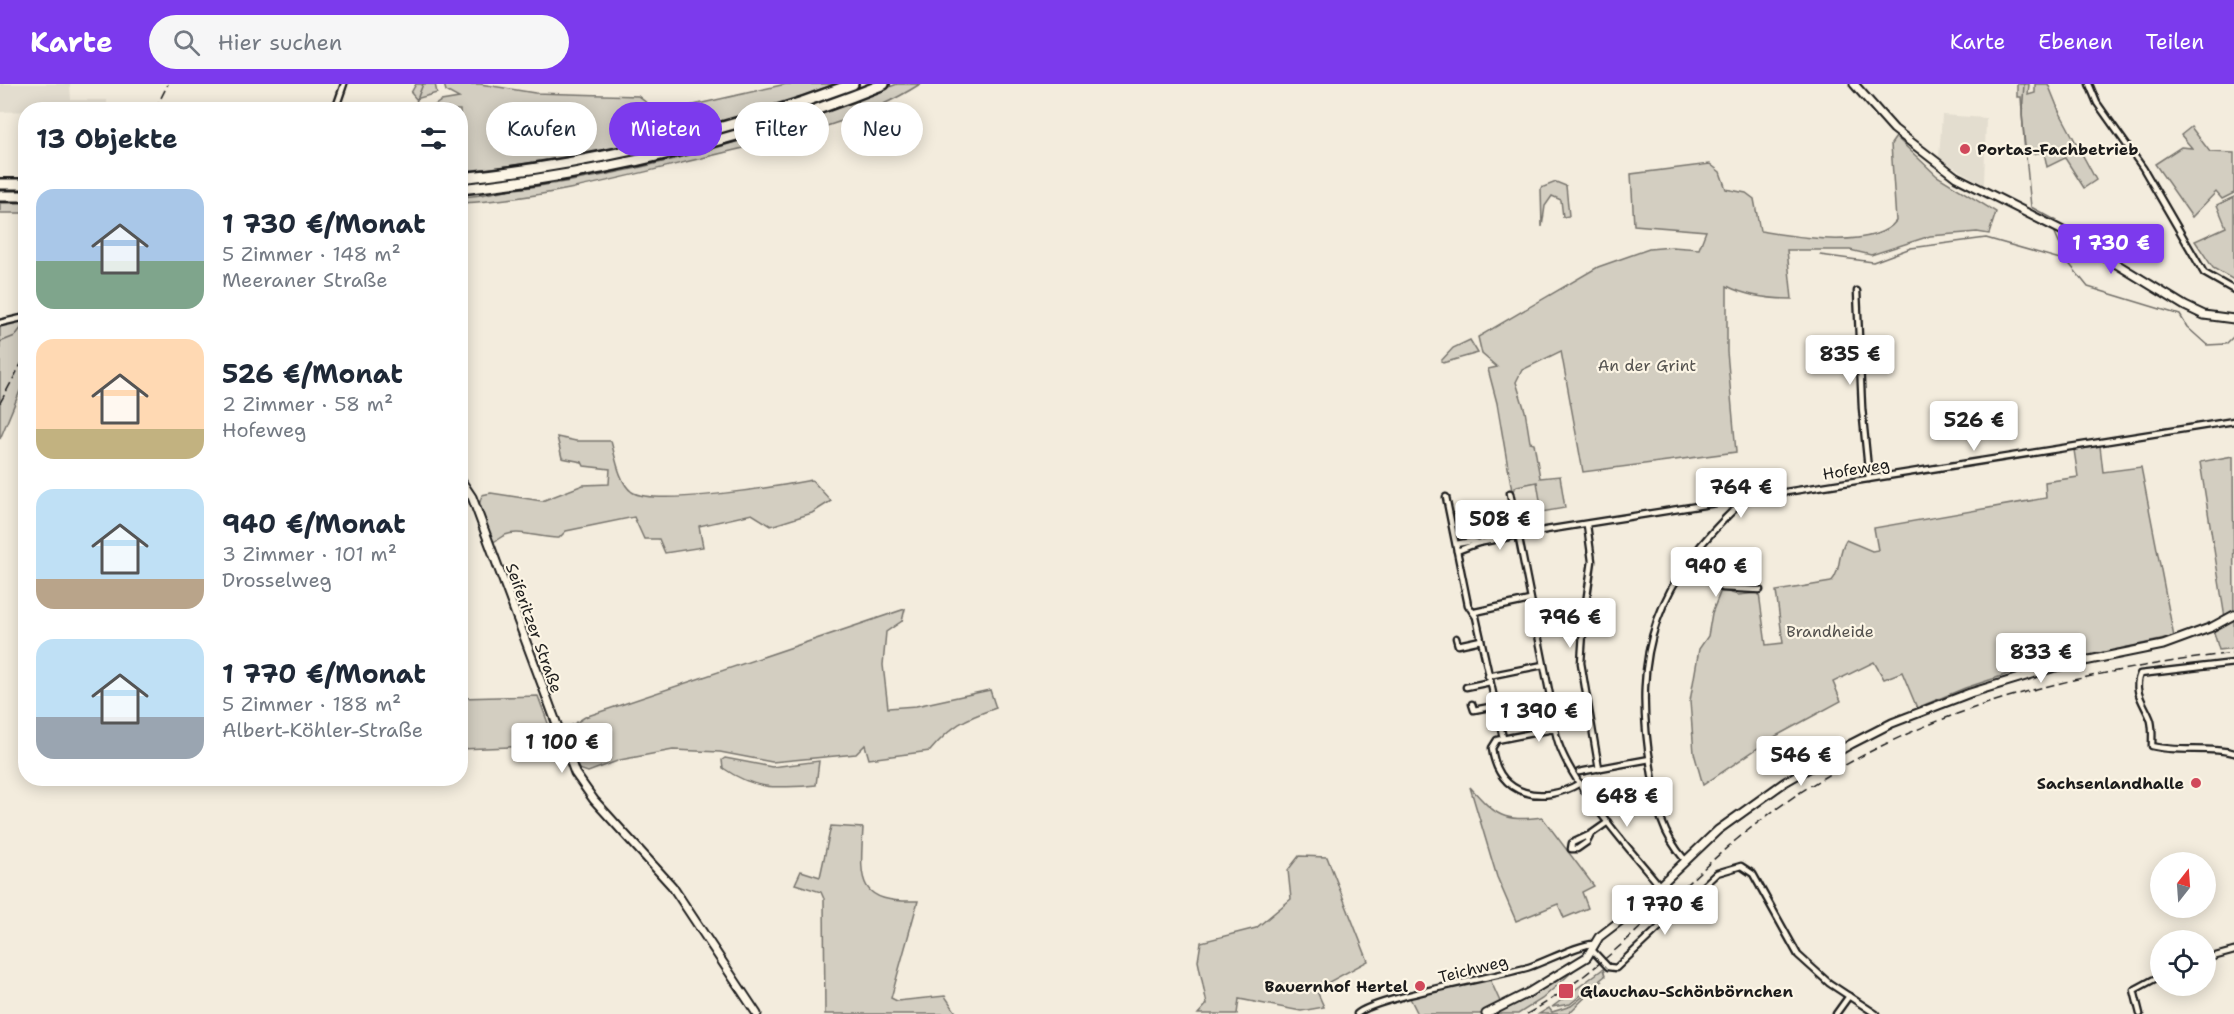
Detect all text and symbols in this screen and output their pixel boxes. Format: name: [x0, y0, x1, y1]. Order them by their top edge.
search box: [149, 15, 569, 69]
text: Karte: [30, 23, 113, 61]
icon: search: [170, 26, 203, 59]
text: Hier suchen: [218, 28, 342, 57]
text: Karte: [1950, 28, 2005, 56]
text: Ebenen: [2038, 28, 2113, 56]
text: Teilen: [2146, 28, 2204, 56]
chip: Kaufen: [486, 102, 597, 156]
chip: Mieten: [609, 102, 722, 156]
chip: Filter: [734, 102, 829, 156]
chip: Neu: [841, 102, 923, 156]
text: 13 Objekte: [36, 121, 178, 156]
icon: filters: [417, 122, 450, 155]
place label: Portas-Fachbetrieb: [1977, 139, 2138, 160]
marker: Portas-Fachbetrieb: [1958, 142, 1972, 156]
text: 1 730 €/Monat: [222, 206, 426, 241]
icon: home: [84, 213, 156, 285]
pin: 1 730 €: [2056, 224, 2166, 275]
text: 1 730 €: [2072, 230, 2150, 256]
text: 5 Zimmer · 148 m²: [222, 241, 401, 267]
text: Meeraner Straße: [222, 267, 388, 293]
pin: 835 €: [1808, 335, 1892, 386]
text: 835 €: [1820, 341, 1880, 367]
park label: An der Grint: [1598, 355, 1696, 376]
text: 526 €/Monat: [222, 356, 403, 391]
icon: home: [84, 363, 156, 435]
text: 2 Zimmer · 58 m²: [222, 391, 393, 417]
pin: 526 €: [1932, 401, 2016, 452]
text: 526 €: [1944, 407, 2004, 433]
text: Hofeweg: [222, 417, 306, 443]
street label: Hofeweg: [1821, 453, 1891, 485]
pin: 764 €: [1699, 468, 1783, 519]
text: 764 €: [1710, 474, 1772, 500]
pin: 508 €: [1458, 500, 1542, 551]
text: 940 €/Monat: [222, 506, 406, 541]
text: 508 €: [1469, 506, 1531, 532]
icon: home: [84, 513, 156, 585]
text: 3 Zimmer · 101 m²: [222, 541, 397, 567]
pin: 940 €: [1674, 547, 1758, 598]
text: 940 €: [1685, 553, 1747, 579]
street label: Seiferitzer Straße: [501, 560, 567, 696]
text: Drosselweg: [222, 567, 332, 593]
pin: 796 €: [1528, 598, 1612, 649]
text: 796 €: [1539, 604, 1601, 630]
park label: Brandheide: [1786, 621, 1874, 642]
pin: 833 €: [1999, 633, 2083, 684]
text: 833 €: [2010, 639, 2072, 665]
text: 1 770 €/Monat: [222, 656, 426, 691]
icon: home: [84, 663, 156, 735]
text: 5 Zimmer · 188 m²: [222, 691, 401, 717]
pin: 1 390 €: [1484, 692, 1594, 743]
text: 1 390 €: [1500, 698, 1578, 724]
text: Albert-Köhler-Straße: [222, 717, 423, 743]
pin: 1 100 €: [507, 723, 617, 774]
text: 1 100 €: [525, 729, 599, 755]
pin: 546 €: [1759, 736, 1843, 787]
text: 546 €: [1770, 742, 1832, 768]
place label: Sachsenlandhalle: [2037, 773, 2184, 794]
marker: Sachsenlandhalle: [2189, 776, 2203, 790]
pin: 648 €: [1585, 777, 1669, 828]
text: 648 €: [1596, 783, 1658, 809]
north arrow: [2150, 852, 2216, 918]
map controls: [2150, 852, 2216, 996]
pin: 1 770 €: [1610, 885, 1720, 936]
text: 1 770 €: [1626, 891, 1704, 917]
button: locate: [2150, 930, 2216, 996]
street label: Teichweg: [1436, 950, 1510, 988]
place label: Bauernhof Hertel: [1265, 976, 1408, 997]
marker: Bauernhof Hertel: [1413, 979, 1427, 993]
place label: Glauchau-Schönbörnchen: [1580, 981, 1793, 1002]
marker: Glauchau-Schönbörnchen: [1557, 982, 1575, 1000]

